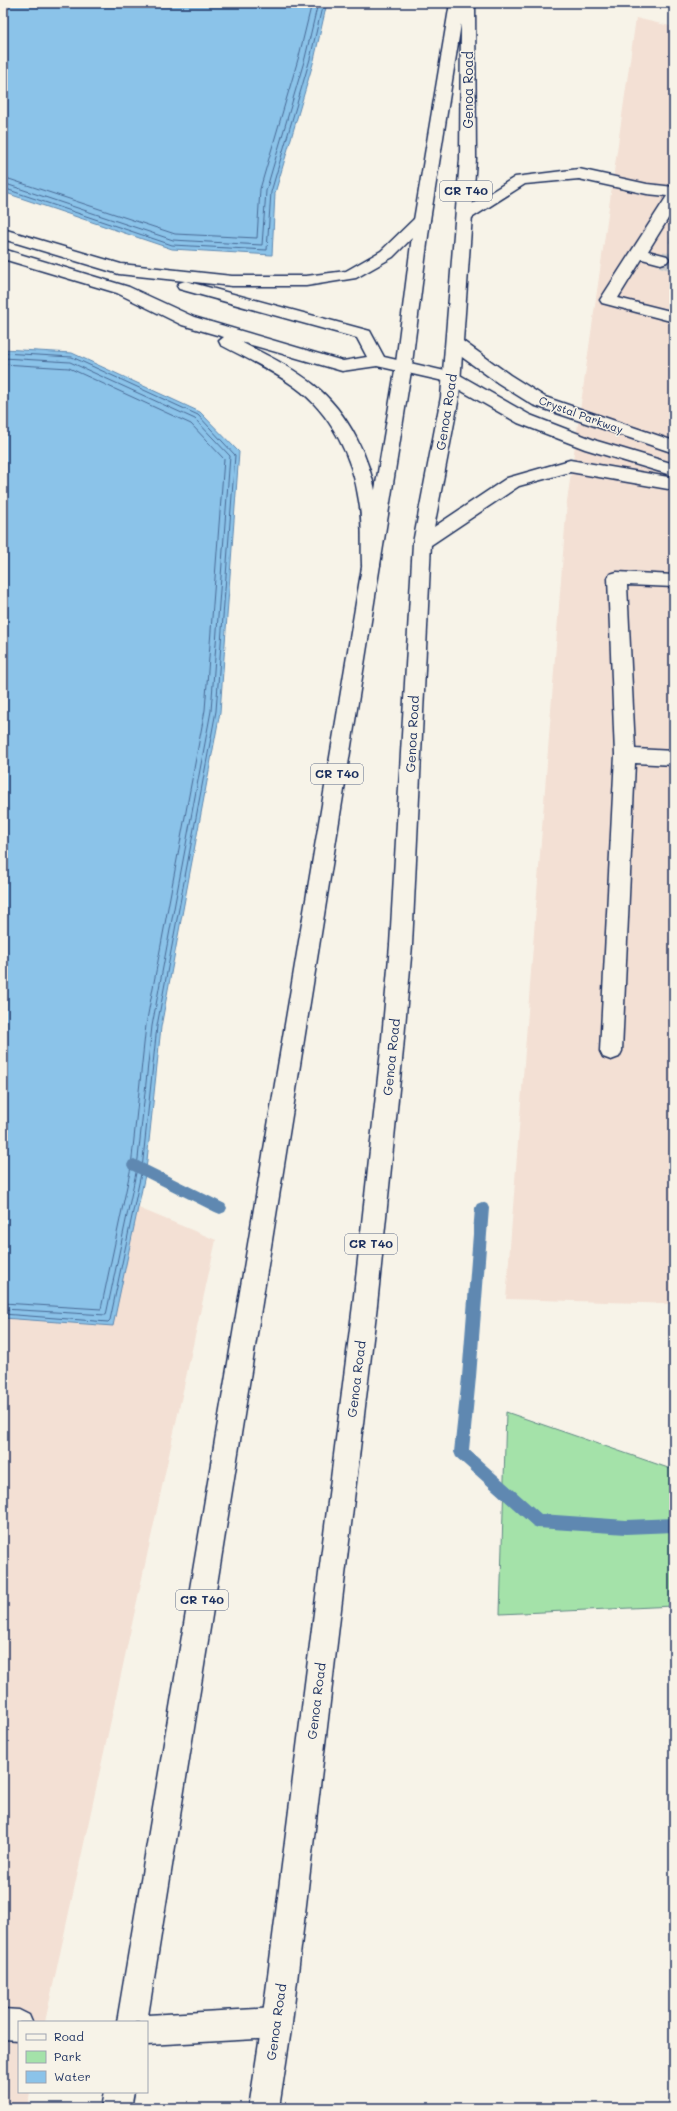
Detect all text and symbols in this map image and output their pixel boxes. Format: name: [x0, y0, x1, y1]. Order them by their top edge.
street label: Genoa Road: [459, 51, 476, 129]
road number: CR T40: [440, 181, 492, 201]
street label: Genoa Road: [431, 372, 460, 451]
street label: Crystal Parkway: [537, 392, 626, 437]
street label: Genoa Road: [401, 695, 422, 773]
road number: CR T40: [311, 764, 363, 784]
street label: Genoa Road: [378, 1018, 403, 1096]
road number: CR T40: [345, 1234, 397, 1254]
street label: Genoa Road: [342, 1340, 369, 1418]
road number: CR T40: [176, 1590, 228, 1610]
street label: Genoa Road: [302, 1662, 329, 1740]
street label: Genoa Road: [262, 1983, 289, 2061]
legend: [18, 2021, 148, 2093]
text: Road: [54, 2028, 84, 2044]
text: Park: [54, 2048, 81, 2064]
text: Water: [54, 2068, 91, 2084]

